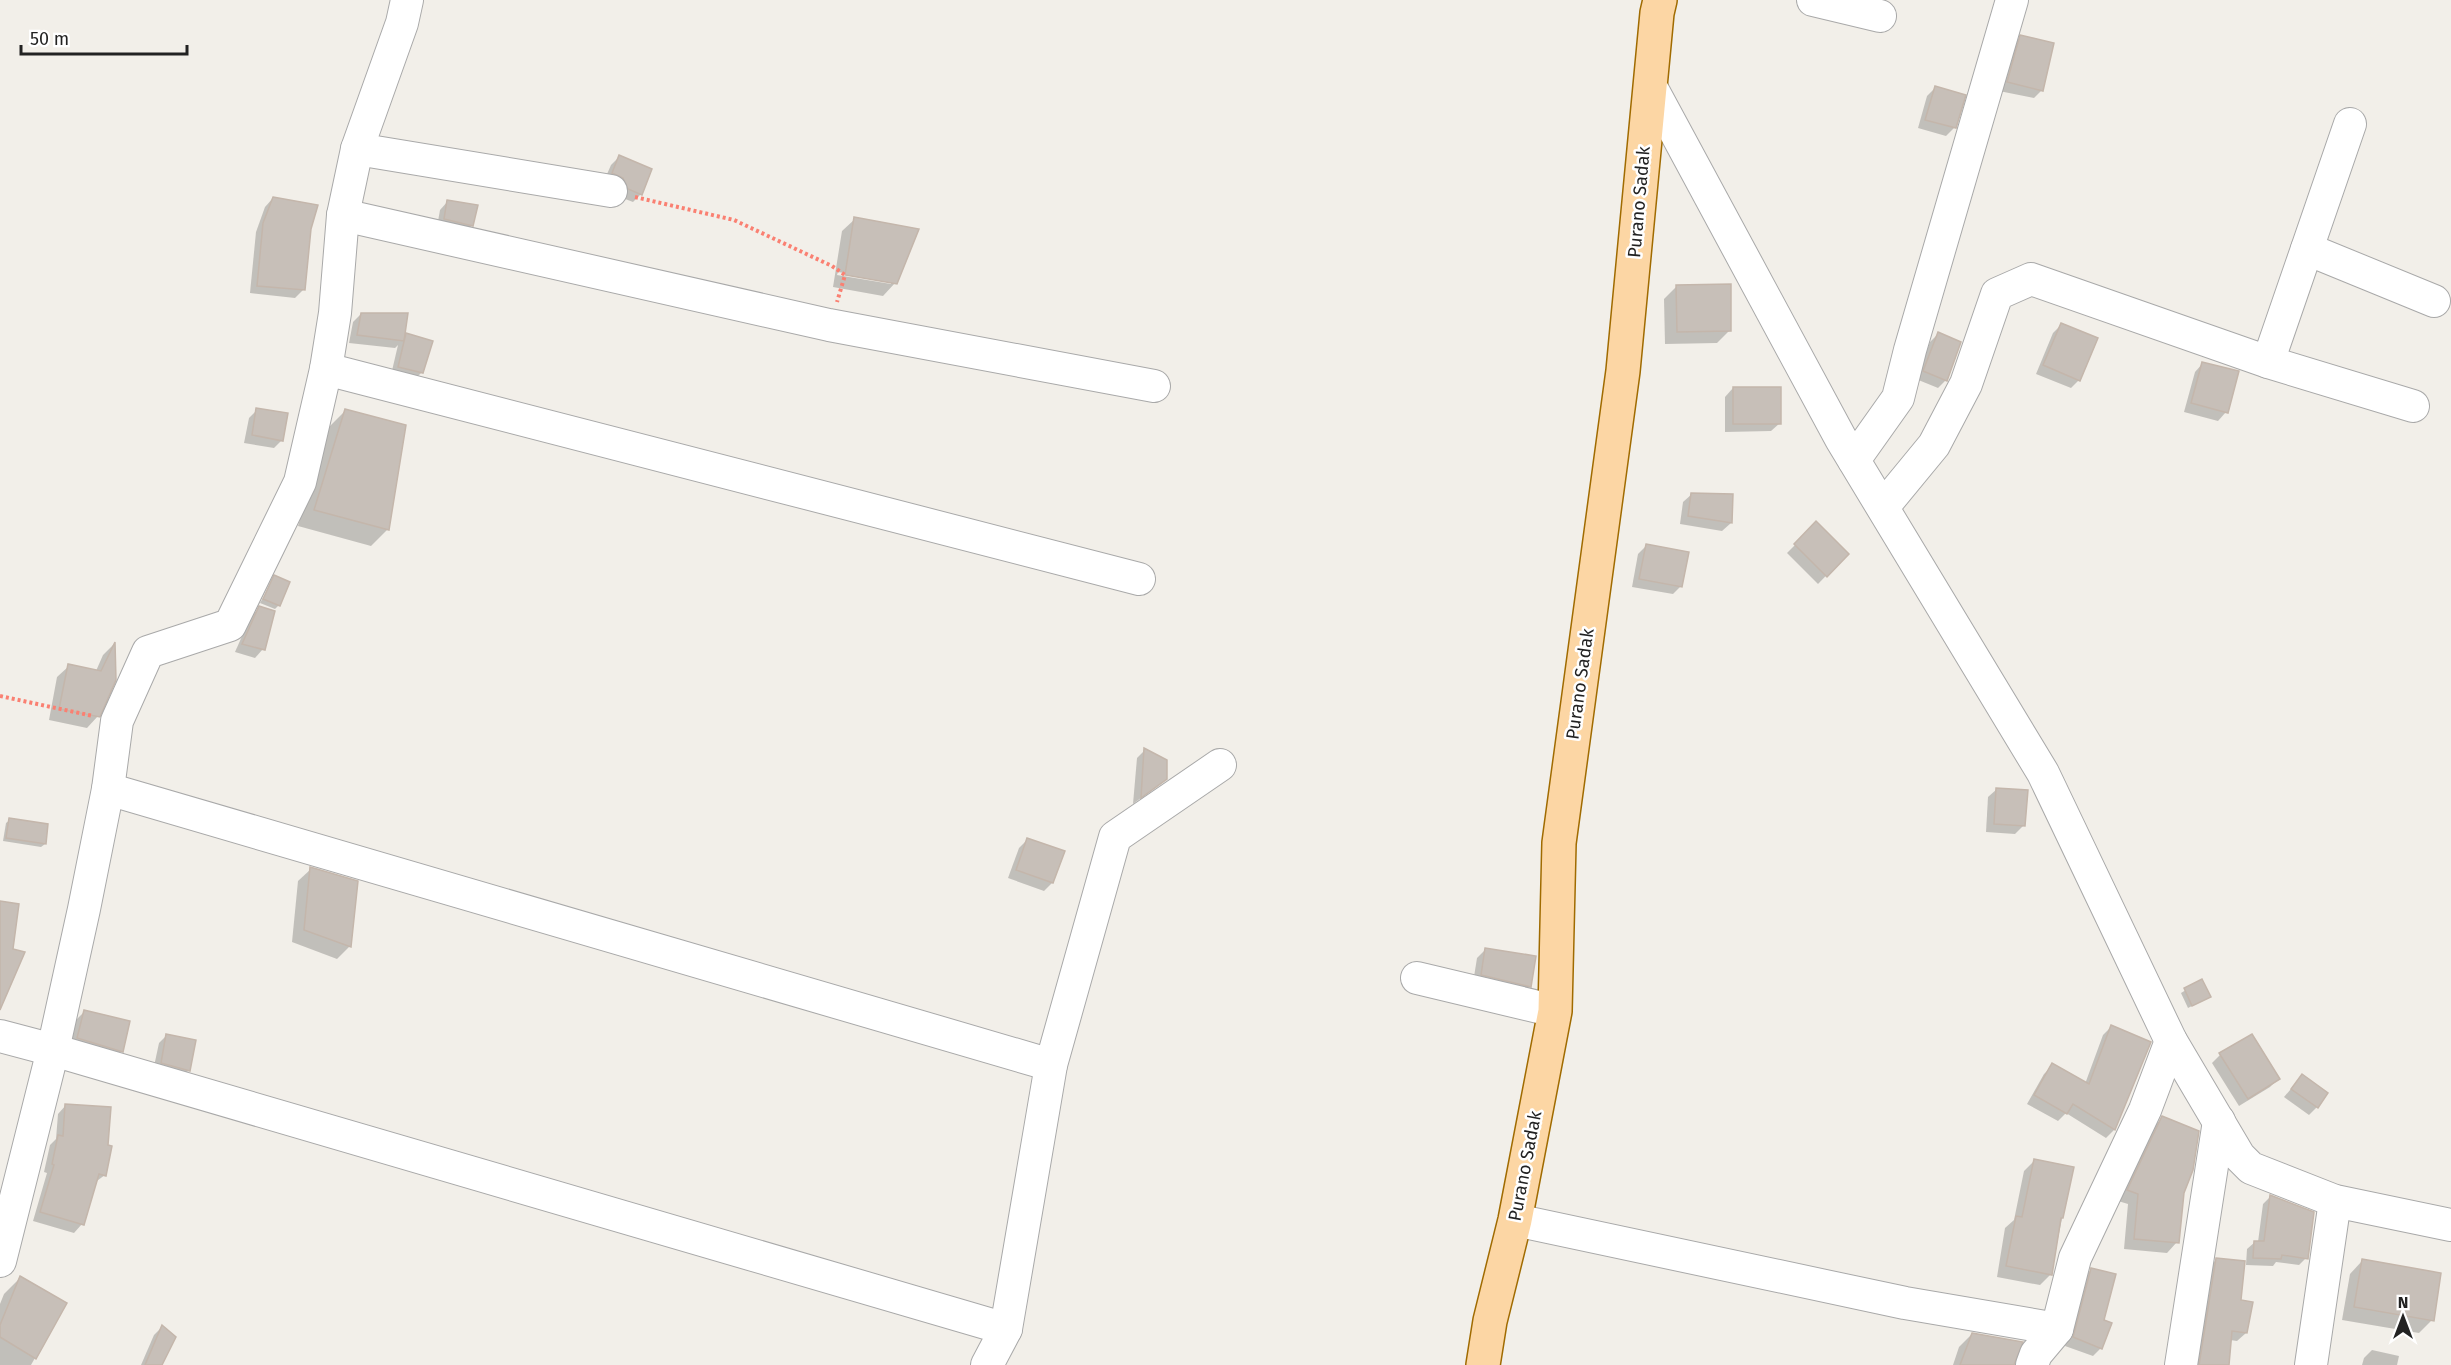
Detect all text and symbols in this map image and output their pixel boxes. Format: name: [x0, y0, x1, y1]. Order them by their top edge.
scale bar: [21, 18, 188, 56]
text: 50 m: [30, 28, 69, 50]
street label: Purano Sadak: [1623, 145, 1655, 259]
street label: Purano Sadak: [1561, 626, 1599, 741]
street label: Purano Sadak: [1504, 1108, 1547, 1223]
north arrow: [2373, 1287, 2433, 1347]
text: N: [2398, 1293, 2408, 1312]

